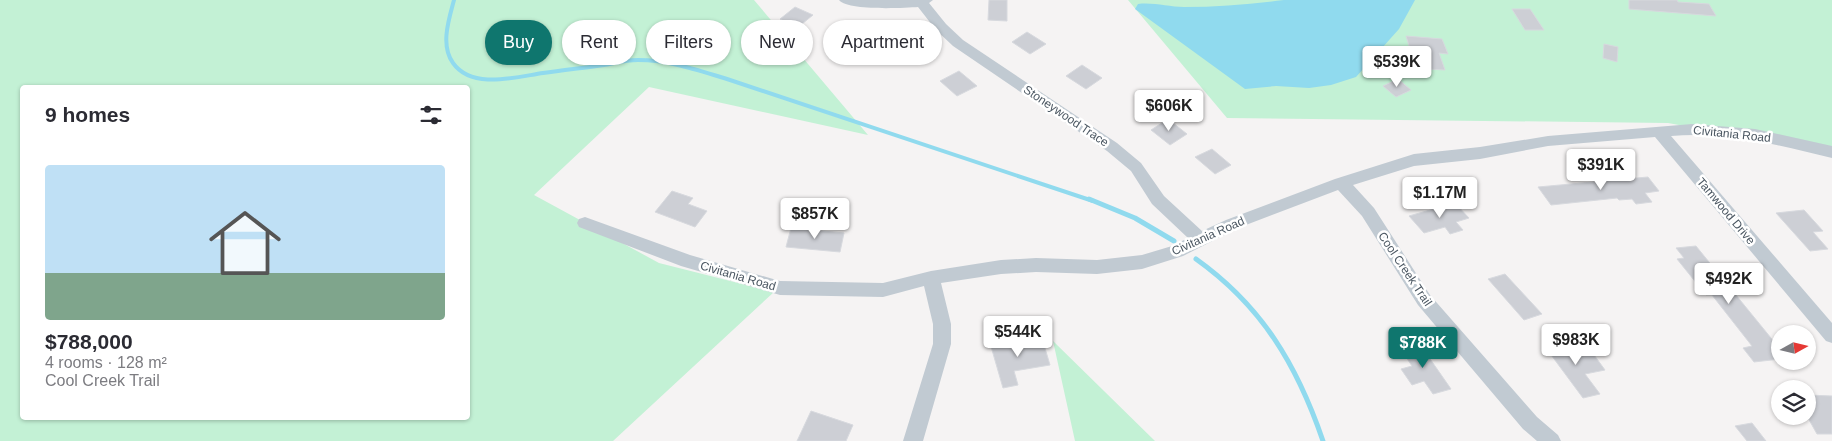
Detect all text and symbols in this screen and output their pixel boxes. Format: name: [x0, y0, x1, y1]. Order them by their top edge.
chip: Buy: [485, 20, 552, 65]
chip: Rent: [562, 20, 636, 65]
chip: Filters: [646, 20, 731, 65]
chip: New: [741, 20, 813, 65]
chip: Apartment: [823, 20, 942, 65]
pin: $539K: [1362, 46, 1432, 88]
text: $539K: [1373, 53, 1421, 70]
street label: Stoneywood Trace: [1021, 82, 1111, 150]
pin: $606K: [1134, 90, 1204, 132]
text: $606K: [1145, 97, 1193, 114]
icon: filters: [417, 101, 445, 129]
text: 9 homes: [45, 103, 130, 126]
street label: Civitania Road: [1692, 123, 1772, 145]
pin: $391K: [1566, 148, 1636, 191]
text: $391K: [1577, 156, 1625, 173]
street label: Tamwood Drive: [1694, 175, 1758, 247]
pin: $1.17M: [1399, 176, 1481, 219]
text: $1.17M: [1413, 184, 1467, 201]
icon: home: [200, 198, 290, 288]
pin: $857K: [780, 198, 850, 240]
text: $857K: [791, 205, 839, 222]
street label: Civitania Road: [1170, 214, 1246, 258]
street label: Cool Creek Trail: [1375, 229, 1435, 309]
street label: Civitania Road: [699, 259, 777, 293]
pin: $492K: [1694, 262, 1764, 305]
text: $492K: [1705, 270, 1753, 287]
pin: $544K: [983, 316, 1053, 358]
text: $544K: [994, 323, 1042, 340]
pin: $983K: [1541, 324, 1611, 366]
north arrow: [1771, 325, 1816, 370]
map controls: [1771, 325, 1816, 425]
pin: $788K: [1388, 326, 1458, 369]
text: $788,000: [45, 330, 133, 353]
text: $983K: [1552, 331, 1600, 348]
text: $788K: [1399, 334, 1447, 351]
text: 4 rooms · 128 m²: [45, 354, 167, 371]
text: Cool Creek Trail: [45, 372, 160, 389]
button: layers: [1771, 380, 1816, 425]

